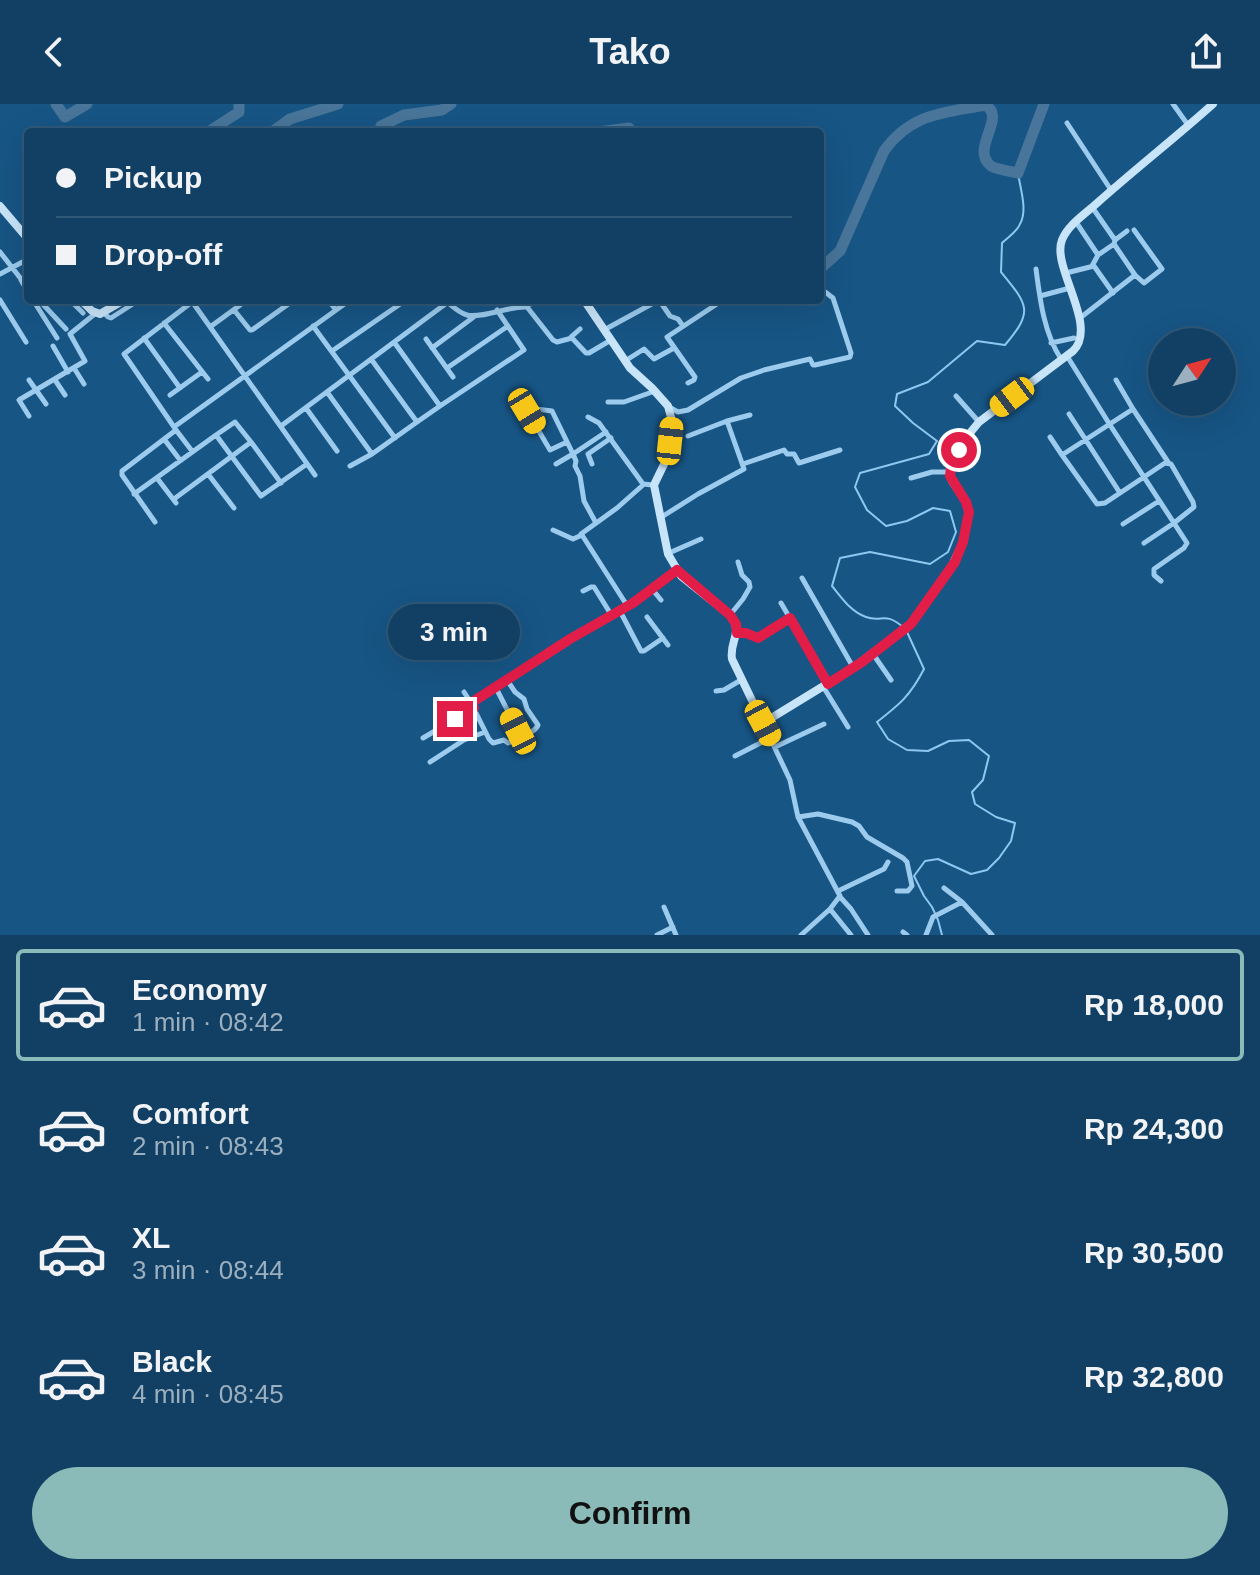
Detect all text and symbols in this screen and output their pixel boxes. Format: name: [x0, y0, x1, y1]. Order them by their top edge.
icon: back: [32, 30, 76, 74]
icon: share: [1184, 30, 1228, 74]
text: Tako: [589, 31, 671, 72]
text: Pickup: [104, 161, 202, 194]
text: Drop-off: [104, 238, 222, 271]
north arrow: [1148, 328, 1236, 416]
map controls: [1148, 328, 1236, 416]
car: [986, 373, 1038, 421]
car: [504, 384, 550, 438]
car: [656, 416, 684, 466]
route start: [941, 432, 977, 468]
callout: 3 min: [389, 603, 521, 659]
text: 3 min: [420, 617, 488, 647]
car: [741, 696, 785, 750]
route end: [437, 701, 473, 737]
car: [496, 704, 540, 758]
icon: car: [36, 969, 108, 1041]
text: Economy: [132, 973, 267, 1006]
text: Rp 18,000: [1084, 988, 1224, 1021]
text: 1 min · 08:42: [132, 1007, 284, 1037]
icon: car: [36, 1093, 108, 1165]
text: Comfort: [132, 1097, 249, 1130]
text: Rp 24,300: [1084, 1112, 1224, 1145]
text: 2 min · 08:43: [132, 1131, 284, 1161]
icon: car: [36, 1217, 108, 1289]
text: XL: [132, 1221, 170, 1254]
text: Rp 30,500: [1084, 1236, 1224, 1269]
text: 3 min · 08:44: [132, 1255, 284, 1285]
icon: car: [36, 1341, 108, 1413]
text: Black: [132, 1345, 212, 1378]
text: Rp 32,800: [1084, 1360, 1224, 1393]
text: 4 min · 08:45: [132, 1379, 284, 1409]
button: Confirm: [32, 1467, 1228, 1559]

